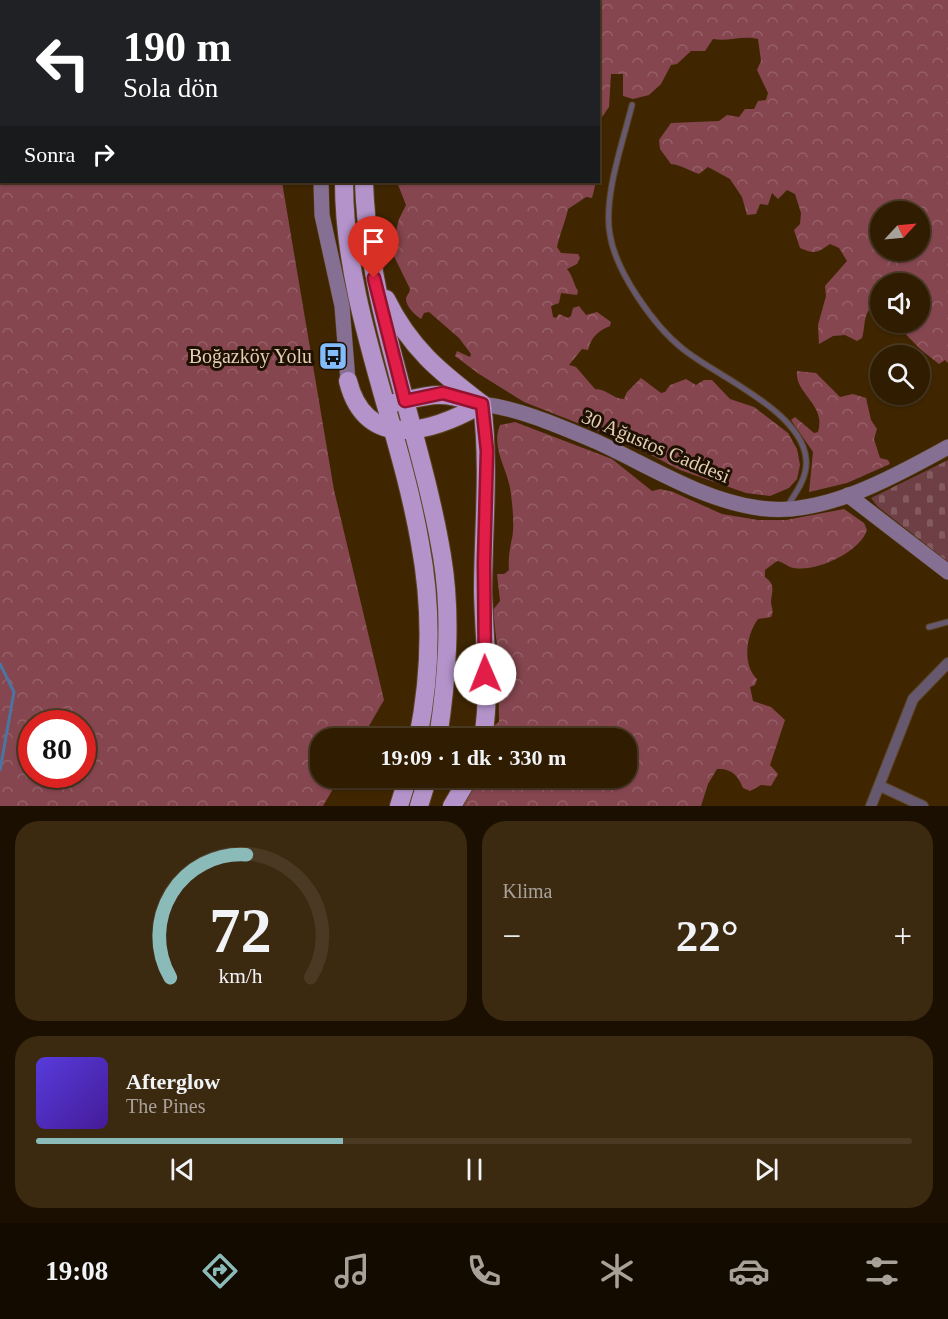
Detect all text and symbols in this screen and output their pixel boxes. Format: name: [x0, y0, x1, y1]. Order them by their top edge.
icon: left: [24, 24, 102, 102]
text: 190 m: [123, 24, 232, 70]
text: Sola dön: [123, 73, 218, 103]
icon: right: [87, 138, 120, 171]
text: Sonra: [24, 142, 75, 167]
north arrow: [870, 201, 930, 261]
map controls: [870, 201, 930, 405]
pin: [348, 216, 399, 278]
icon: arrive: [357, 225, 390, 258]
button: sound: [870, 273, 930, 333]
bus stop icon: Boğazköy Yolu: [317, 340, 349, 372]
place label: Boğazköy Yolu: [189, 345, 312, 368]
button: search: [870, 345, 930, 405]
street label: 30 Ağustos Caddesi: [578, 405, 734, 488]
position arrow: [453, 642, 517, 706]
speed limit sign: 80: [18, 710, 96, 788]
text: 19:09 · 1 dk · 330 m: [381, 745, 566, 770]
text: Klima: [503, 880, 553, 902]
text: 72: [210, 896, 272, 965]
text: 22°: [676, 911, 739, 961]
text: −: [503, 918, 521, 954]
text: +: [893, 918, 912, 954]
text: km/h: [219, 964, 263, 988]
text: Afterglow: [126, 1069, 220, 1094]
text: The Pines: [126, 1095, 205, 1117]
icon: previous: [166, 1153, 199, 1186]
icon: pause: [458, 1153, 491, 1186]
icon: next: [750, 1153, 783, 1186]
icon: directions: [199, 1250, 241, 1292]
icon: music: [331, 1250, 373, 1292]
icon: phone: [463, 1250, 505, 1292]
icon: climate: [596, 1250, 638, 1292]
icon: car: [728, 1250, 770, 1292]
icon: filters: [861, 1250, 903, 1292]
text: 19:08: [45, 1256, 108, 1286]

